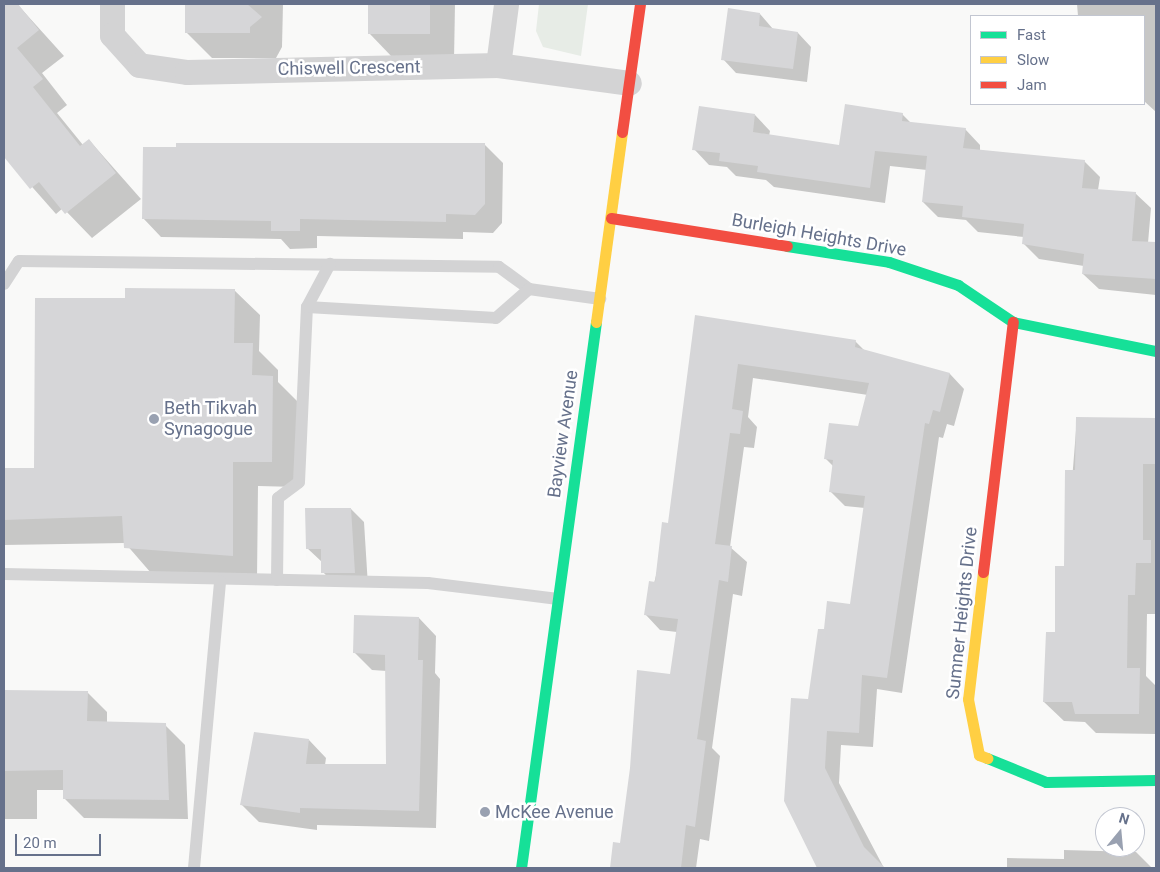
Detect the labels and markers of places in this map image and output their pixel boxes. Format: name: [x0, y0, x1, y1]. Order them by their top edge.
place label: Beth Tikvah Synagogue: [164, 398, 258, 440]
marker: Beth Tikvah Synagogue: [148, 413, 160, 425]
place label: McKee Avenue: [495, 801, 614, 823]
marker: McKee Avenue: [479, 806, 491, 818]

